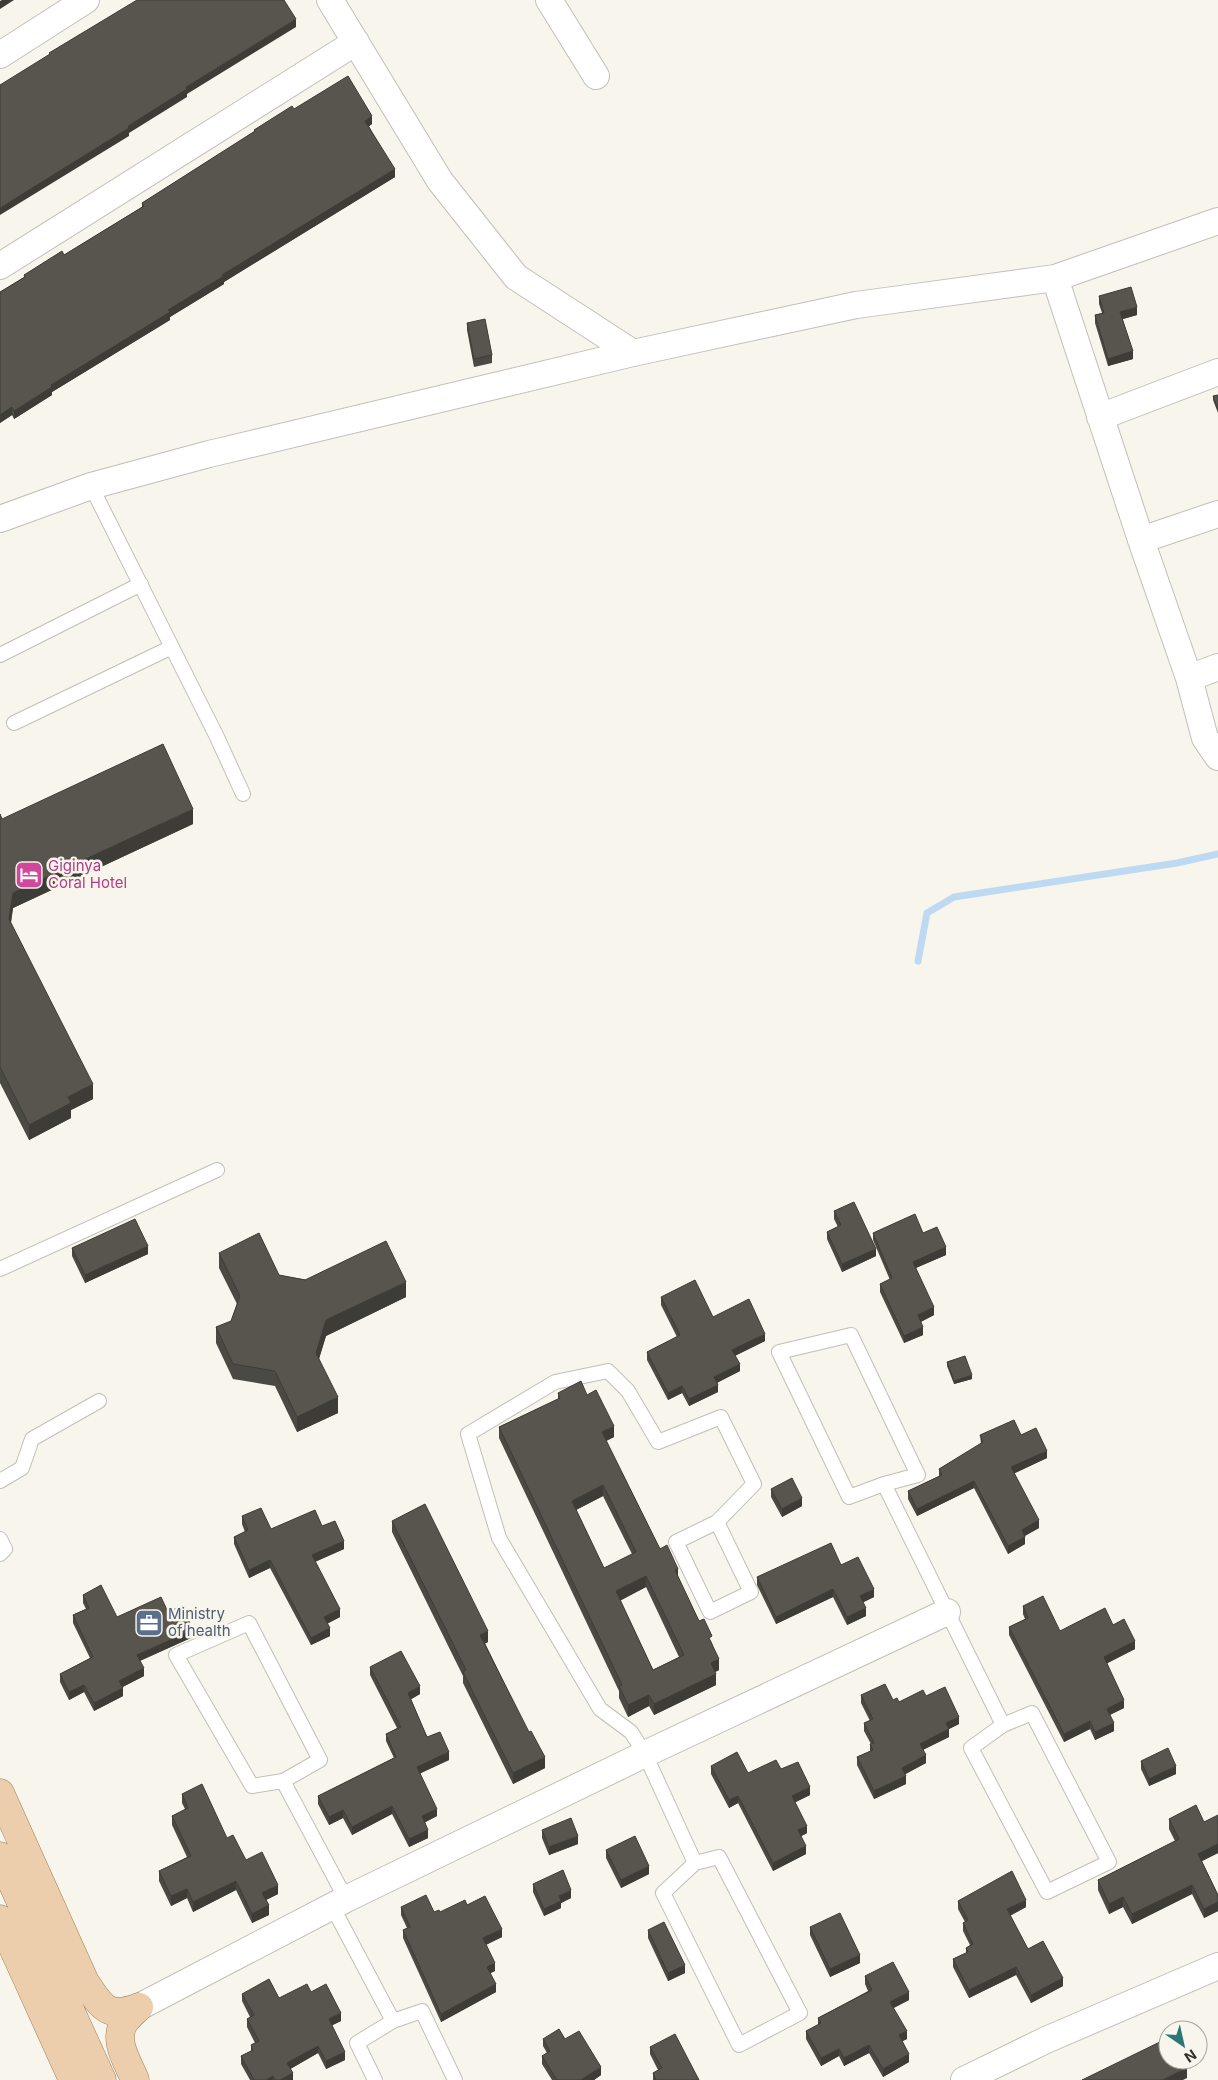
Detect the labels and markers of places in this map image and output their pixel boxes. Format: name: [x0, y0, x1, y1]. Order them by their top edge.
place label: Giginya Coral Hotel: [48, 856, 127, 892]
hotel icon: Giginya Coral Hotel: [14, 860, 44, 890]
place label: Ministry of health: [168, 1604, 231, 1640]
office icon: Ministry of health: [134, 1608, 164, 1638]

